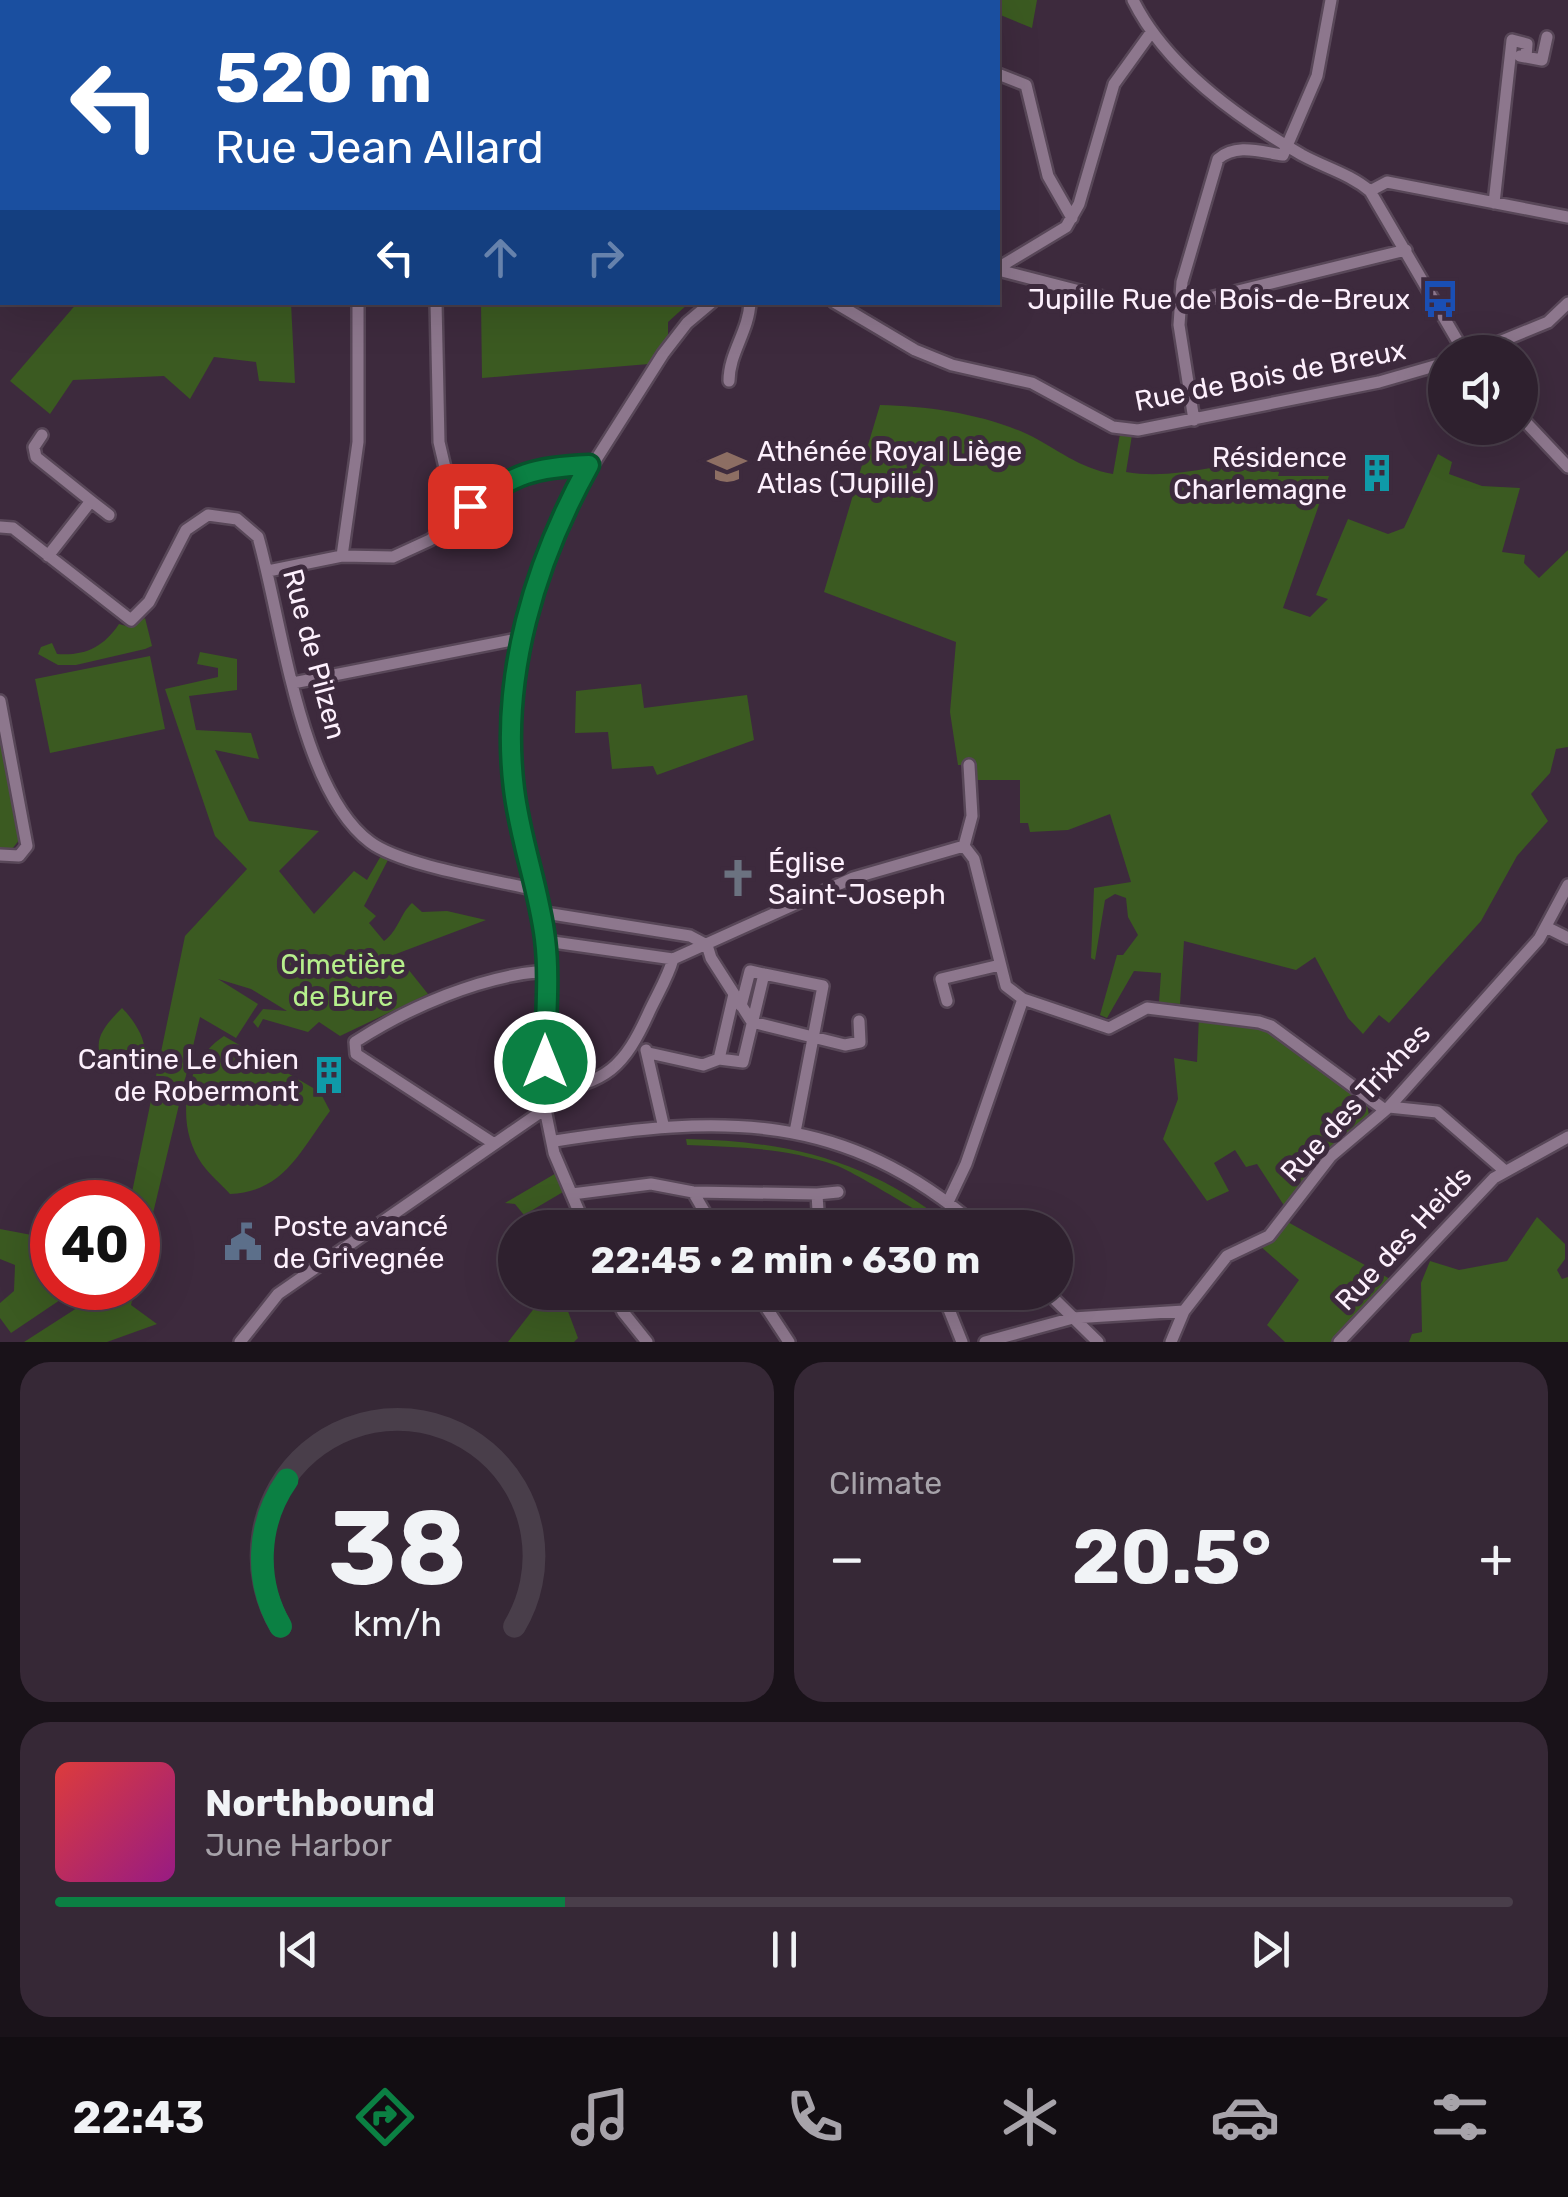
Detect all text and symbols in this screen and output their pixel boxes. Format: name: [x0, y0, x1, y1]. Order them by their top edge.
text: 520 m: [215, 37, 432, 120]
icon: left: [50, 40, 180, 170]
text: Rue Jean Allard: [215, 121, 544, 174]
icon: left: [368, 230, 423, 285]
icon: ahead: [473, 230, 528, 285]
icon: right: [578, 230, 633, 285]
bus stop icon: Jupille Rue de Bois-de-Breux: [1419, 278, 1461, 320]
place label: Jupille Rue de Bois-de-Breux: [1027, 283, 1410, 316]
street label: Rue de Bois de Breux: [1132, 333, 1408, 418]
map controls: [1428, 335, 1538, 445]
button: sound: [1428, 335, 1538, 445]
place label: Athénée Royal Liège Atlas (Jupille): [757, 435, 1022, 500]
place label: Résidence Charlemagne: [1173, 441, 1347, 506]
school or university icon: Athénée Royal Liège Atlas (Jupille): [706, 446, 748, 488]
building icon: Résidence Charlemagne: [1356, 452, 1398, 494]
pin: [428, 464, 513, 549]
icon: arrive: [443, 479, 498, 534]
street label: Rue de Pilzen: [276, 565, 353, 743]
place label: Église Saint-Joseph: [768, 846, 946, 911]
church icon: Église Saint-Joseph: [717, 857, 759, 899]
park label: Cimetière de Bure: [280, 948, 406, 1013]
position arrow: [493, 1010, 597, 1114]
street label: Rue des Trixhes: [1274, 1017, 1437, 1188]
place label: Cantine Le Chien de Robermont: [78, 1043, 299, 1108]
building icon: Cantine Le Chien de Robermont: [308, 1054, 350, 1096]
street label: Rue des Heids: [1328, 1160, 1478, 1317]
speed limit sign: 40: [30, 1180, 160, 1310]
place label: Poste avancé de Grivegnée: [273, 1210, 448, 1275]
public building icon: Poste avancé de Grivegnée: [222, 1221, 264, 1263]
text: 22:45 · 2 min · 630 m: [591, 1237, 980, 1283]
text: Climate: [829, 1464, 942, 1502]
text: 38: [328, 1487, 466, 1610]
text: 20.5°: [1072, 1513, 1272, 1602]
text: −: [829, 1526, 865, 1591]
text: +: [1479, 1526, 1513, 1591]
text: km/h: [352, 1603, 442, 1645]
text: Northbound: [205, 1780, 435, 1826]
text: June Harbor: [205, 1826, 392, 1864]
icon: previous: [271, 1922, 326, 1977]
icon: pause: [757, 1922, 812, 1977]
icon: next: [1243, 1922, 1298, 1977]
icon: directions: [350, 2082, 420, 2152]
icon: music: [565, 2082, 635, 2152]
icon: phone: [780, 2082, 850, 2152]
icon: climate: [995, 2082, 1065, 2152]
icon: car: [1210, 2082, 1280, 2152]
icon: filters: [1425, 2082, 1495, 2152]
text: 22:43: [73, 2091, 205, 2144]

